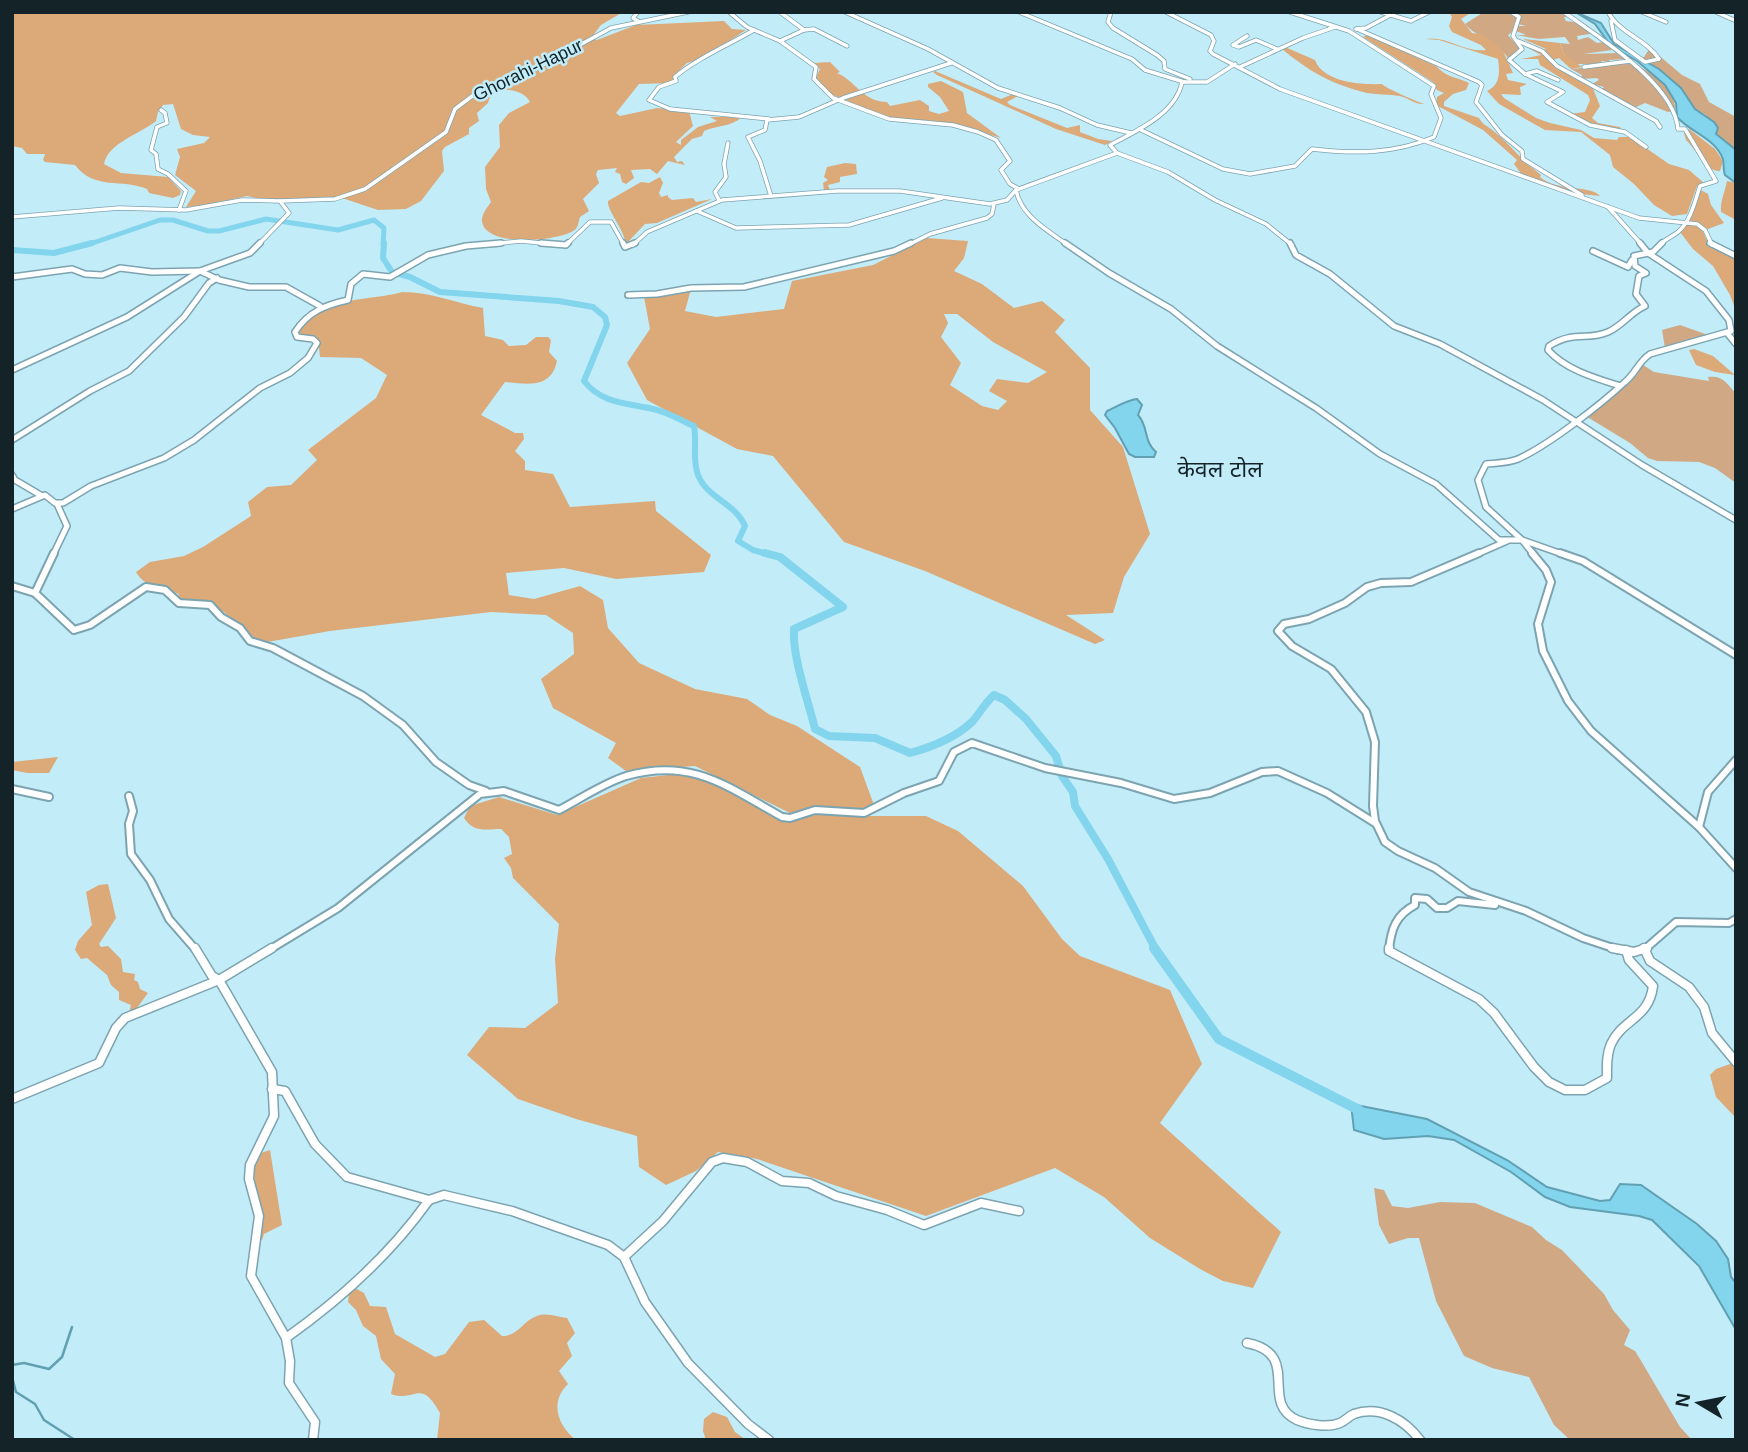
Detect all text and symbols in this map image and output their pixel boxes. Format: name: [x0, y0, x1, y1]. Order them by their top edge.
street label: Ghorahi-Hapur: [470, 35, 586, 105]
district label: केवल टोल: [1177, 456, 1263, 482]
north arrow: [1664, 1368, 1734, 1438]
text: N: [1671, 1392, 1694, 1409]

